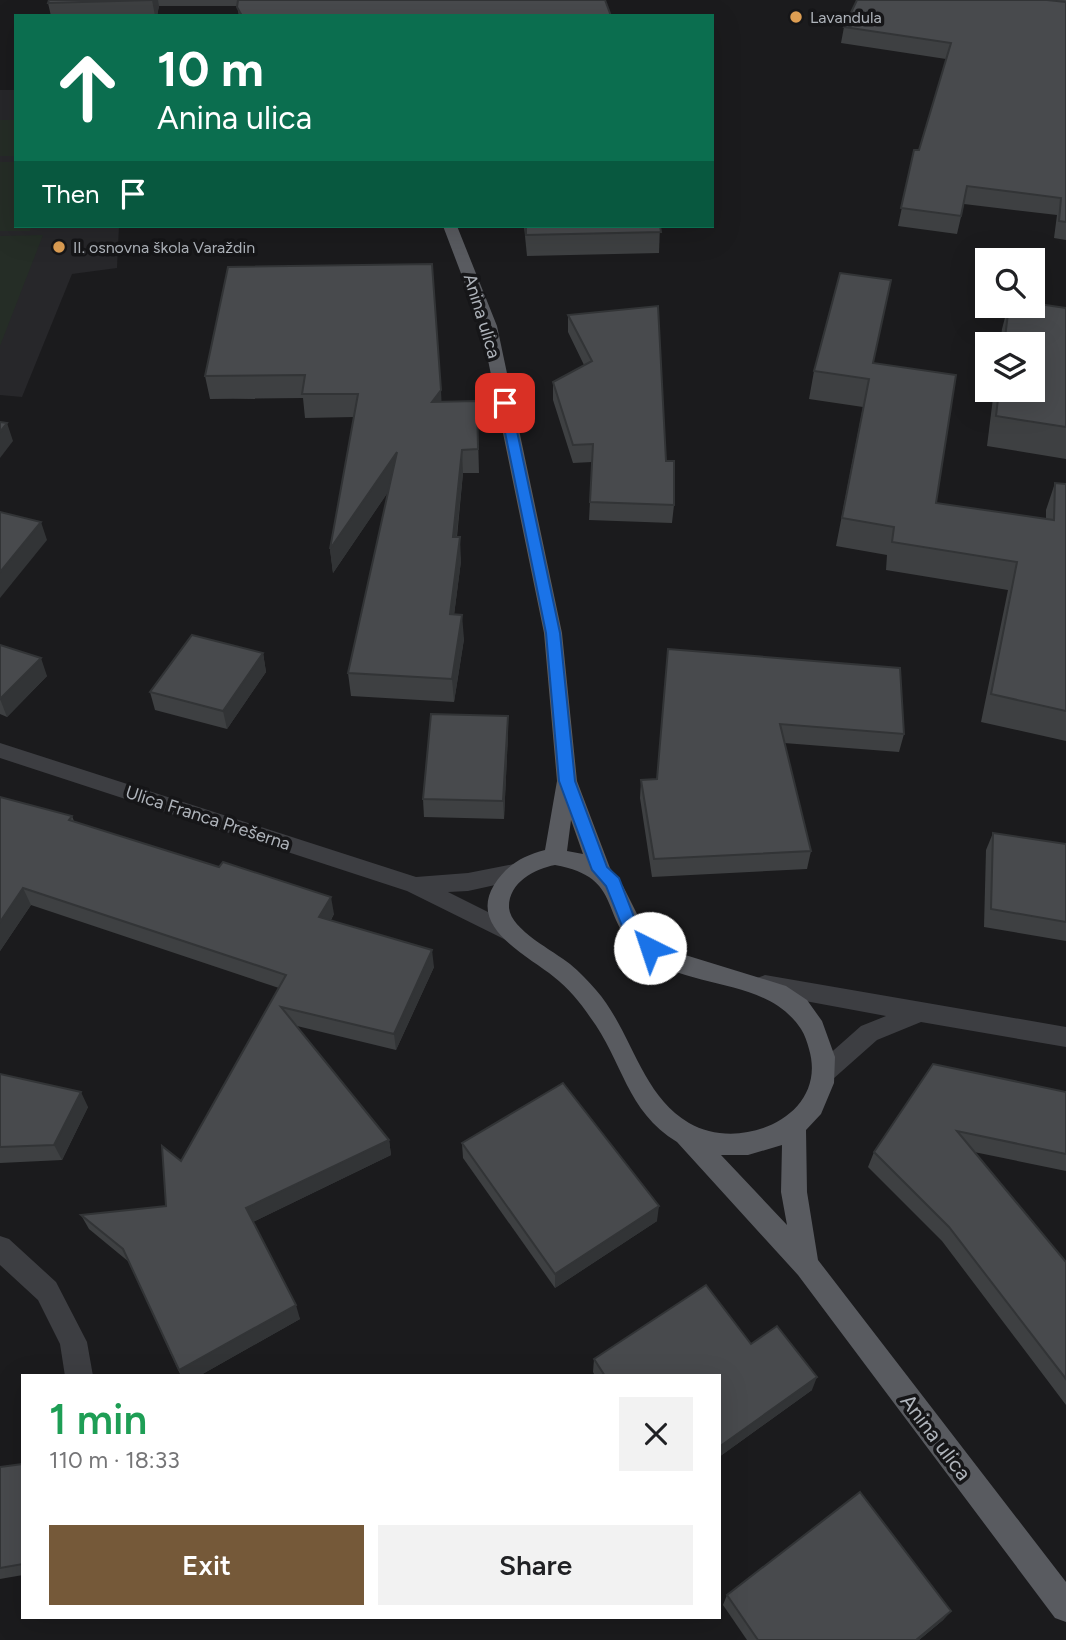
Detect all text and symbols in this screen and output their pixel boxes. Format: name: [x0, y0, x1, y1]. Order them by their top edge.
place label: Lavandula: [810, 8, 882, 27]
marker: Lavandula: [788, 9, 804, 25]
text: 10 m: [157, 39, 264, 98]
icon: ahead: [42, 42, 133, 133]
text: Anina ulica: [157, 99, 312, 137]
icon: arrive: [114, 175, 152, 213]
text: Then: [42, 178, 100, 210]
place label: II. osnovna škola Varaždin: [73, 238, 255, 257]
marker: II. osnovna škola Varaždin: [51, 239, 67, 255]
map controls: [975, 248, 1045, 402]
button: search: [975, 248, 1045, 318]
street label: Anina ulica: [459, 271, 505, 361]
button: layers: [975, 332, 1045, 402]
pin: [475, 373, 535, 433]
icon: arrive: [486, 384, 524, 422]
street label: Ulica Franca Prešerna: [123, 781, 293, 855]
position arrow: [613, 911, 687, 985]
street label: Anina ulica: [895, 1389, 977, 1485]
text: 1 min: [49, 1394, 147, 1445]
button: close: [619, 1397, 693, 1471]
text: 110 m · 18:33: [49, 1446, 180, 1474]
button: Exit: [49, 1525, 364, 1605]
button: Share: [378, 1525, 693, 1605]

